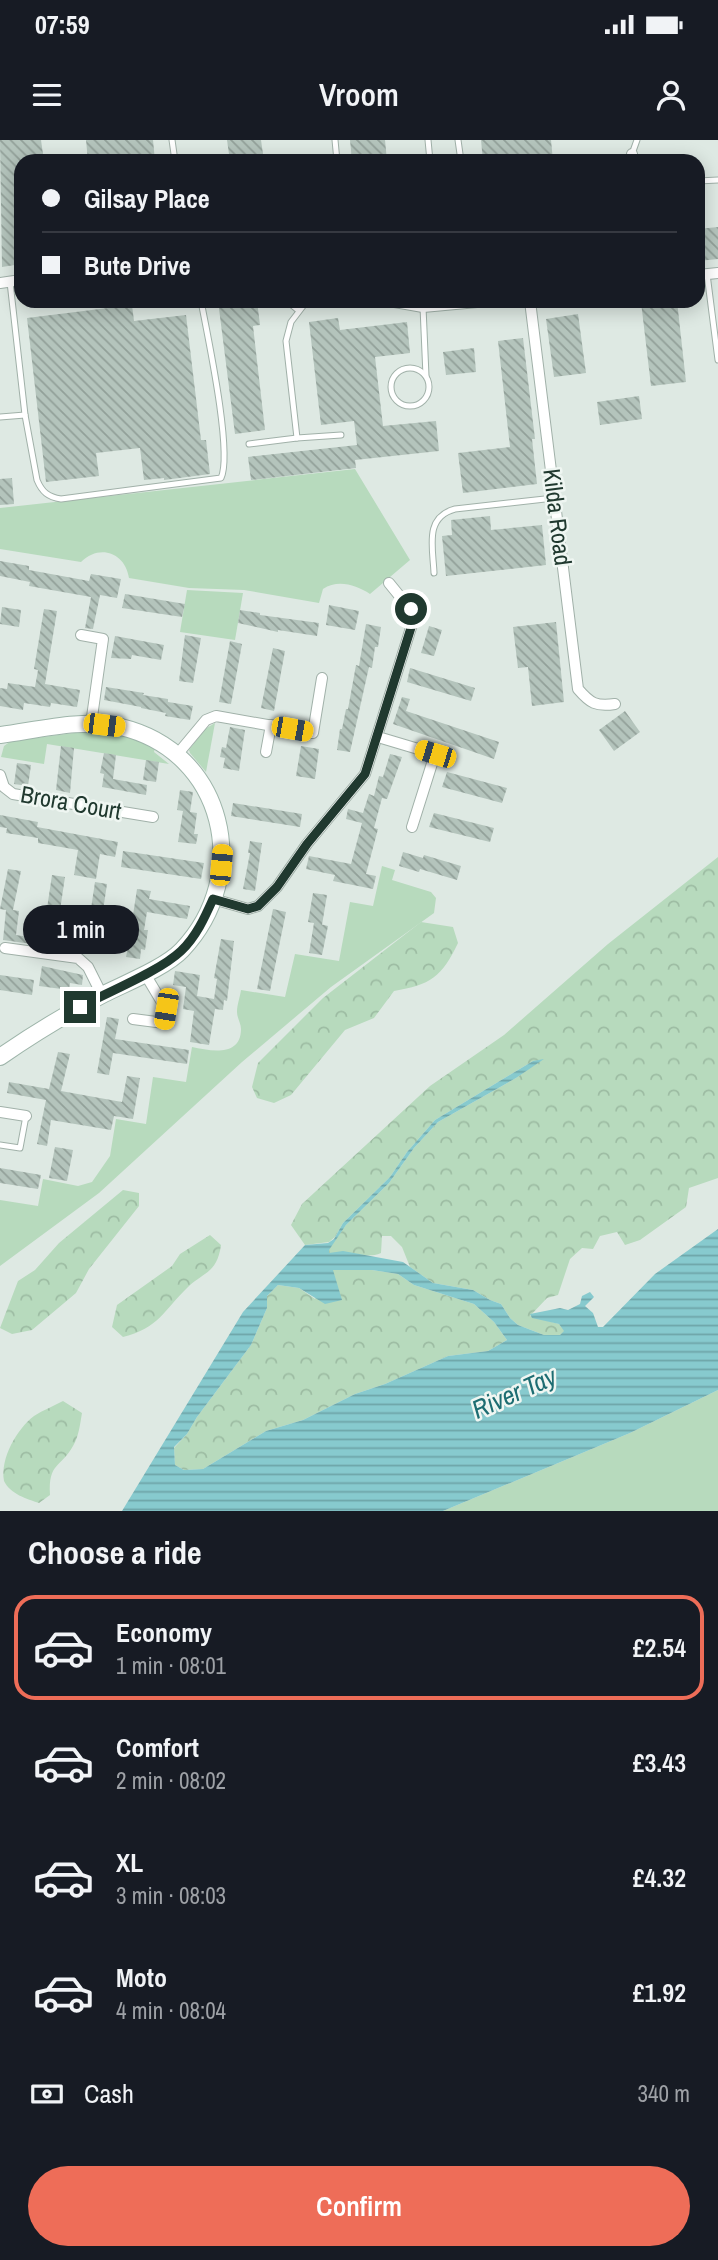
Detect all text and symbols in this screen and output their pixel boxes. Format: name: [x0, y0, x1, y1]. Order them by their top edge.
text: 07:59: [35, 7, 90, 42]
text: Vroom: [319, 73, 399, 116]
icon: menu: [28, 76, 66, 114]
icon: person: [652, 76, 690, 114]
text: Gilsay Place: [84, 181, 210, 216]
text: Bute Drive: [84, 248, 191, 283]
street label: Kilda Road: [536, 467, 580, 567]
route start: [395, 593, 427, 625]
car: [82, 712, 127, 738]
car: [270, 715, 315, 743]
car: [412, 738, 459, 770]
street label: Brora Court: [18, 777, 125, 827]
car: [209, 843, 234, 887]
callout: 1 min: [22, 906, 138, 954]
text: 1 min: [57, 914, 105, 945]
car: [153, 987, 180, 1031]
route end: [64, 991, 96, 1023]
water label: River Tay: [466, 1358, 563, 1427]
text: Choose a ride: [28, 1531, 202, 1574]
text: Economy: [116, 1615, 212, 1650]
icon: car: [32, 1616, 95, 1679]
text: £2.54: [633, 1630, 686, 1665]
text: 1 min · 08:01: [116, 1650, 226, 1681]
text: Comfort: [116, 1730, 199, 1765]
icon: car: [32, 1731, 95, 1794]
text: £3.43: [633, 1745, 686, 1780]
text: 2 min · 08:02: [116, 1765, 226, 1796]
text: XL: [116, 1845, 143, 1880]
icon: car: [32, 1846, 95, 1909]
text: £4.32: [633, 1860, 686, 1895]
text: 3 min · 08:03: [116, 1880, 226, 1911]
text: Moto: [116, 1960, 167, 1995]
icon: car: [32, 1961, 95, 2024]
text: £1.92: [633, 1975, 686, 2010]
text: 4 min · 08:04: [116, 1995, 226, 2026]
icon: cash: [28, 2075, 66, 2113]
text: Cash: [84, 2076, 134, 2111]
text: 340 m: [638, 2078, 690, 2109]
button: Confirm: [28, 2166, 690, 2246]

